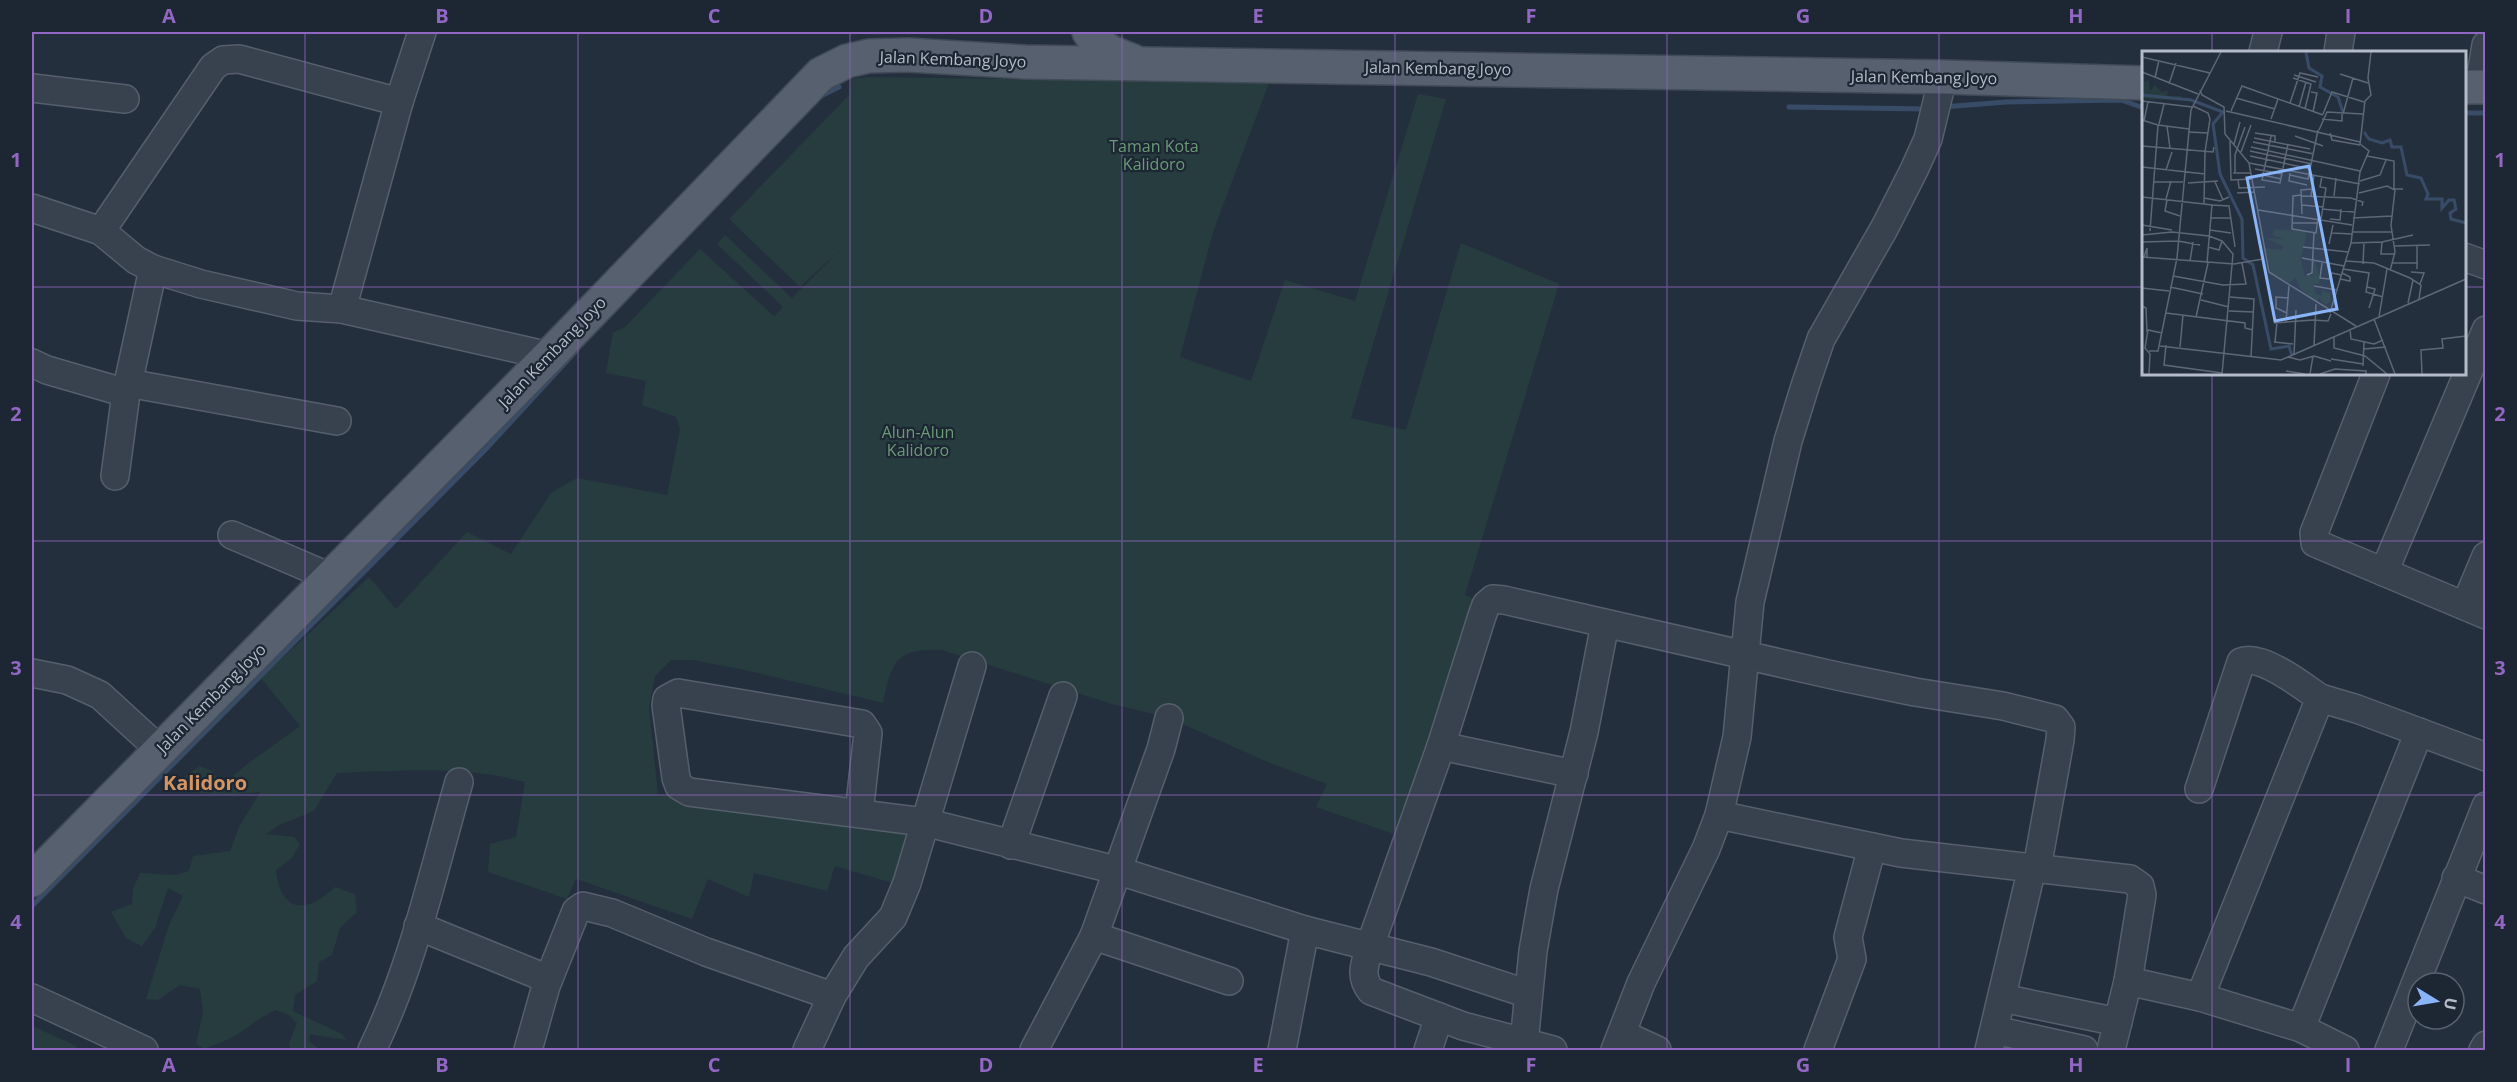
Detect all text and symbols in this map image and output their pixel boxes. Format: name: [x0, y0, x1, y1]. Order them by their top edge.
text: A: [162, 2, 176, 29]
text: B: [435, 2, 449, 29]
text: C: [708, 2, 721, 29]
text: D: [979, 2, 993, 29]
text: E: [1252, 2, 1264, 29]
text: F: [1526, 2, 1536, 29]
text: G: [1796, 2, 1810, 29]
text: H: [2068, 2, 2084, 29]
text: I: [2345, 2, 2351, 29]
street label: Jalan Kembang Joyo: [877, 45, 1027, 73]
inset map: [2142, 51, 2466, 375]
street label: Jalan Kembang Joyo: [1363, 56, 1511, 80]
street label: Jalan Kembang Joyo: [1849, 65, 1997, 89]
park label: Taman Kota Kalidoro: [1109, 135, 1199, 175]
text: 1: [10, 146, 22, 173]
text: 1: [2494, 146, 2506, 173]
street label: Jalan Kembang Joyo: [492, 292, 611, 414]
text: 2: [10, 400, 22, 427]
text: 2: [2494, 400, 2506, 427]
park label: Alun-Alun Kalidoro: [882, 421, 954, 461]
street label: Jalan Kembang Joyo: [150, 638, 271, 759]
text: 3: [10, 654, 22, 681]
text: 3: [2494, 654, 2506, 681]
district label: Kalidoro: [163, 769, 247, 796]
text: 4: [10, 908, 22, 935]
text: 4: [2494, 908, 2506, 935]
north arrow: [2406, 971, 2466, 1031]
text: U: [2439, 996, 2463, 1012]
text: A: [162, 1051, 176, 1078]
text: B: [435, 1051, 449, 1078]
text: C: [708, 1051, 721, 1078]
text: D: [979, 1051, 993, 1078]
text: E: [1252, 1051, 1264, 1078]
text: F: [1526, 1051, 1536, 1078]
text: G: [1796, 1051, 1810, 1078]
text: H: [2068, 1051, 2084, 1078]
text: I: [2345, 1051, 2351, 1078]

